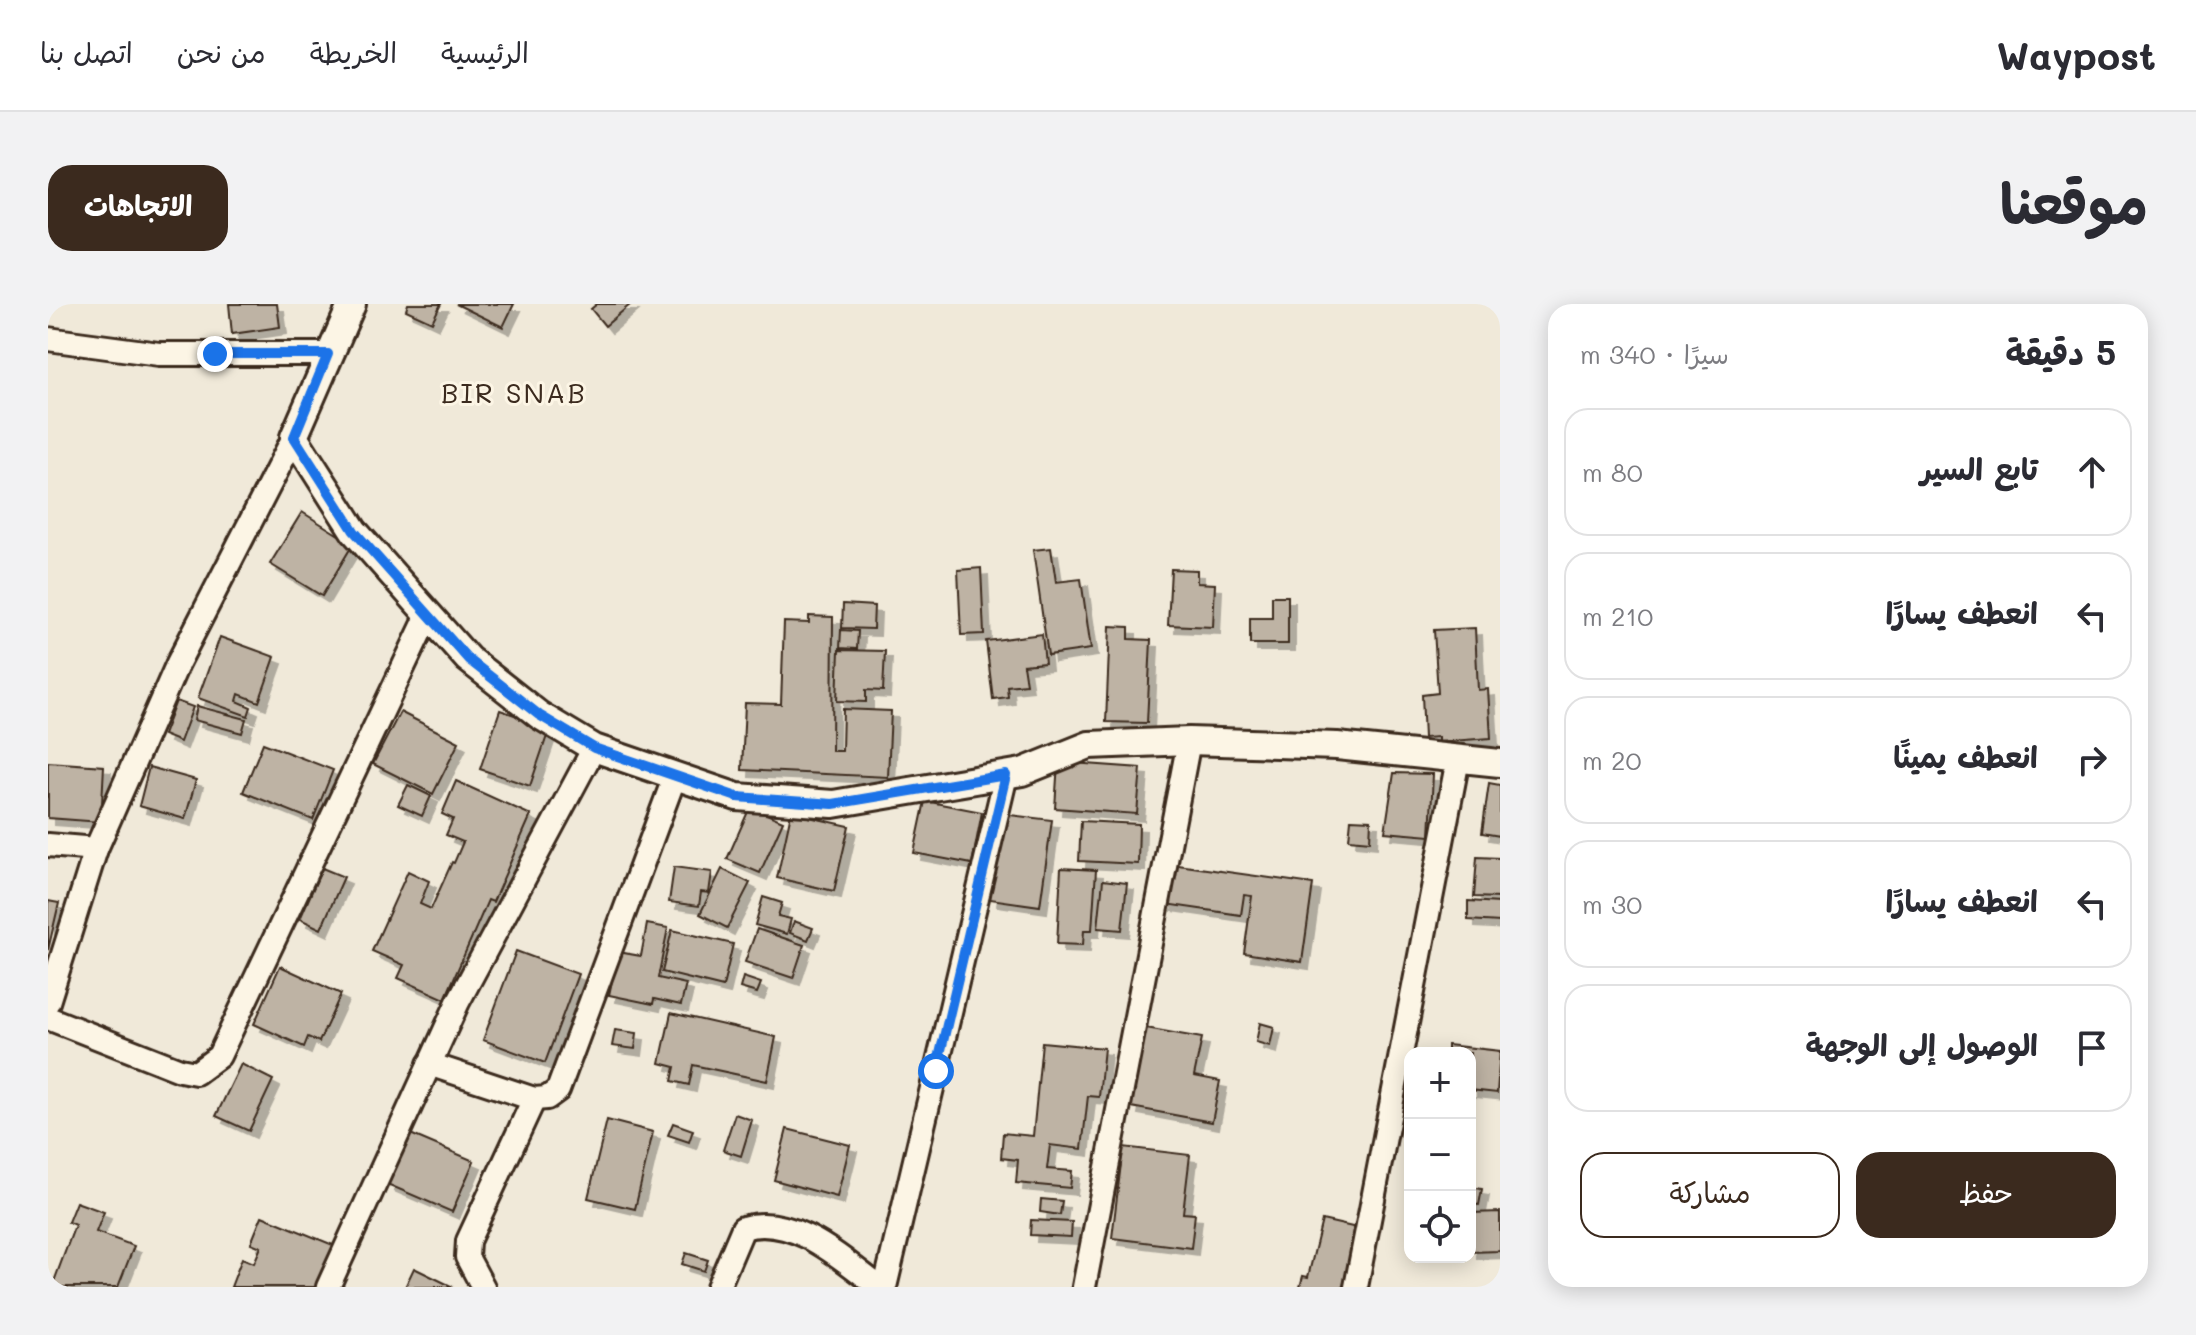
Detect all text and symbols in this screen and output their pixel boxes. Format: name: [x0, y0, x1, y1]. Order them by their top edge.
text: Waypost: [1997, 30, 2156, 80]
text: اتصل بنا: [40, 34, 133, 70]
text: من نحن: [177, 34, 266, 70]
text: الخريطة: [310, 34, 397, 70]
text: الرئيسية: [441, 34, 529, 70]
button: الاتجاهات: [48, 165, 228, 251]
text: موقعنا: [2000, 165, 2148, 238]
text: 5 دقيقة: [2005, 329, 2116, 374]
route end: [197, 336, 233, 372]
text: سيرًا · 340 m: [1580, 337, 1729, 371]
district label: BIR SNAB: [441, 374, 587, 410]
text: تابع السير: [1920, 448, 2038, 488]
icon: ahead: [2070, 450, 2114, 494]
text: 80 m: [1582, 455, 1643, 489]
text: انعطف يسارًا: [1885, 592, 2038, 632]
icon: left: [2070, 594, 2114, 638]
text: 210 m: [1582, 599, 1653, 633]
text: انعطف يمينًا: [1893, 736, 2038, 776]
icon: right: [2070, 738, 2114, 782]
text: 20 m: [1582, 743, 1642, 777]
text: انعطف يسارًا: [1885, 880, 2038, 920]
icon: left: [2070, 882, 2114, 926]
text: 30 m: [1582, 887, 1642, 921]
text: الوصول إلى الوجهة: [1805, 1024, 2038, 1064]
icon: arrive: [2070, 1026, 2114, 1070]
map controls: [1404, 1047, 1476, 1263]
button: +: [1404, 1047, 1476, 1119]
route start: [918, 1053, 954, 1089]
button: −: [1404, 1119, 1476, 1191]
button: مشاركة: [1580, 1152, 1840, 1238]
button: حفظ: [1856, 1152, 2116, 1238]
button: locate: [1404, 1191, 1476, 1263]

